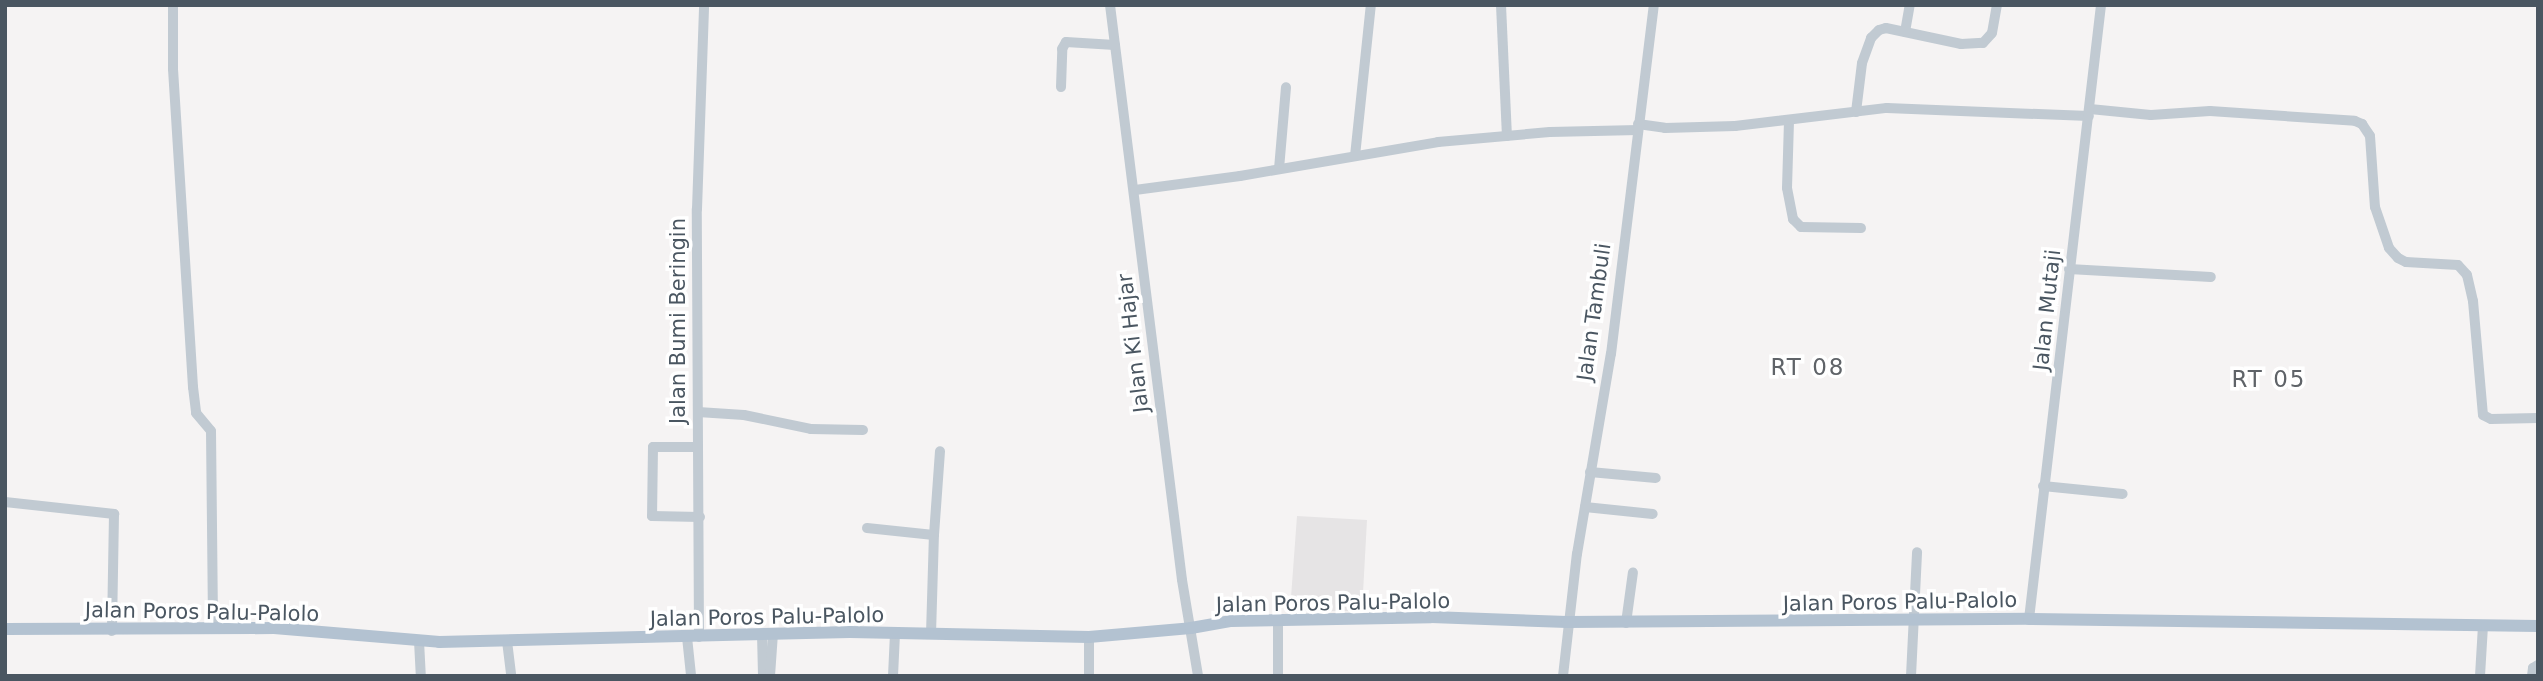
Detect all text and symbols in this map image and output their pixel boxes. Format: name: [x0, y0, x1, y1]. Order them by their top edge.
street label: Jalan Bumi Beringin: [665, 218, 691, 424]
street label: Jalan Tambuli: [1572, 242, 1616, 382]
street label: Jalan Mutaji: [2028, 248, 2066, 372]
street label: Jalan Ki Hajar: [1112, 272, 1154, 414]
district label: RT 08: [1771, 353, 1845, 381]
district label: RT 05: [2232, 365, 2306, 393]
street label: Jalan Poros Palu-Palolo: [1783, 587, 2017, 617]
street label: Jalan Poros Palu-Palolo: [1216, 588, 1450, 618]
street label: Jalan Poros Palu-Palolo: [85, 597, 319, 627]
street label: Jalan Poros Palu-Palolo: [650, 602, 884, 632]

